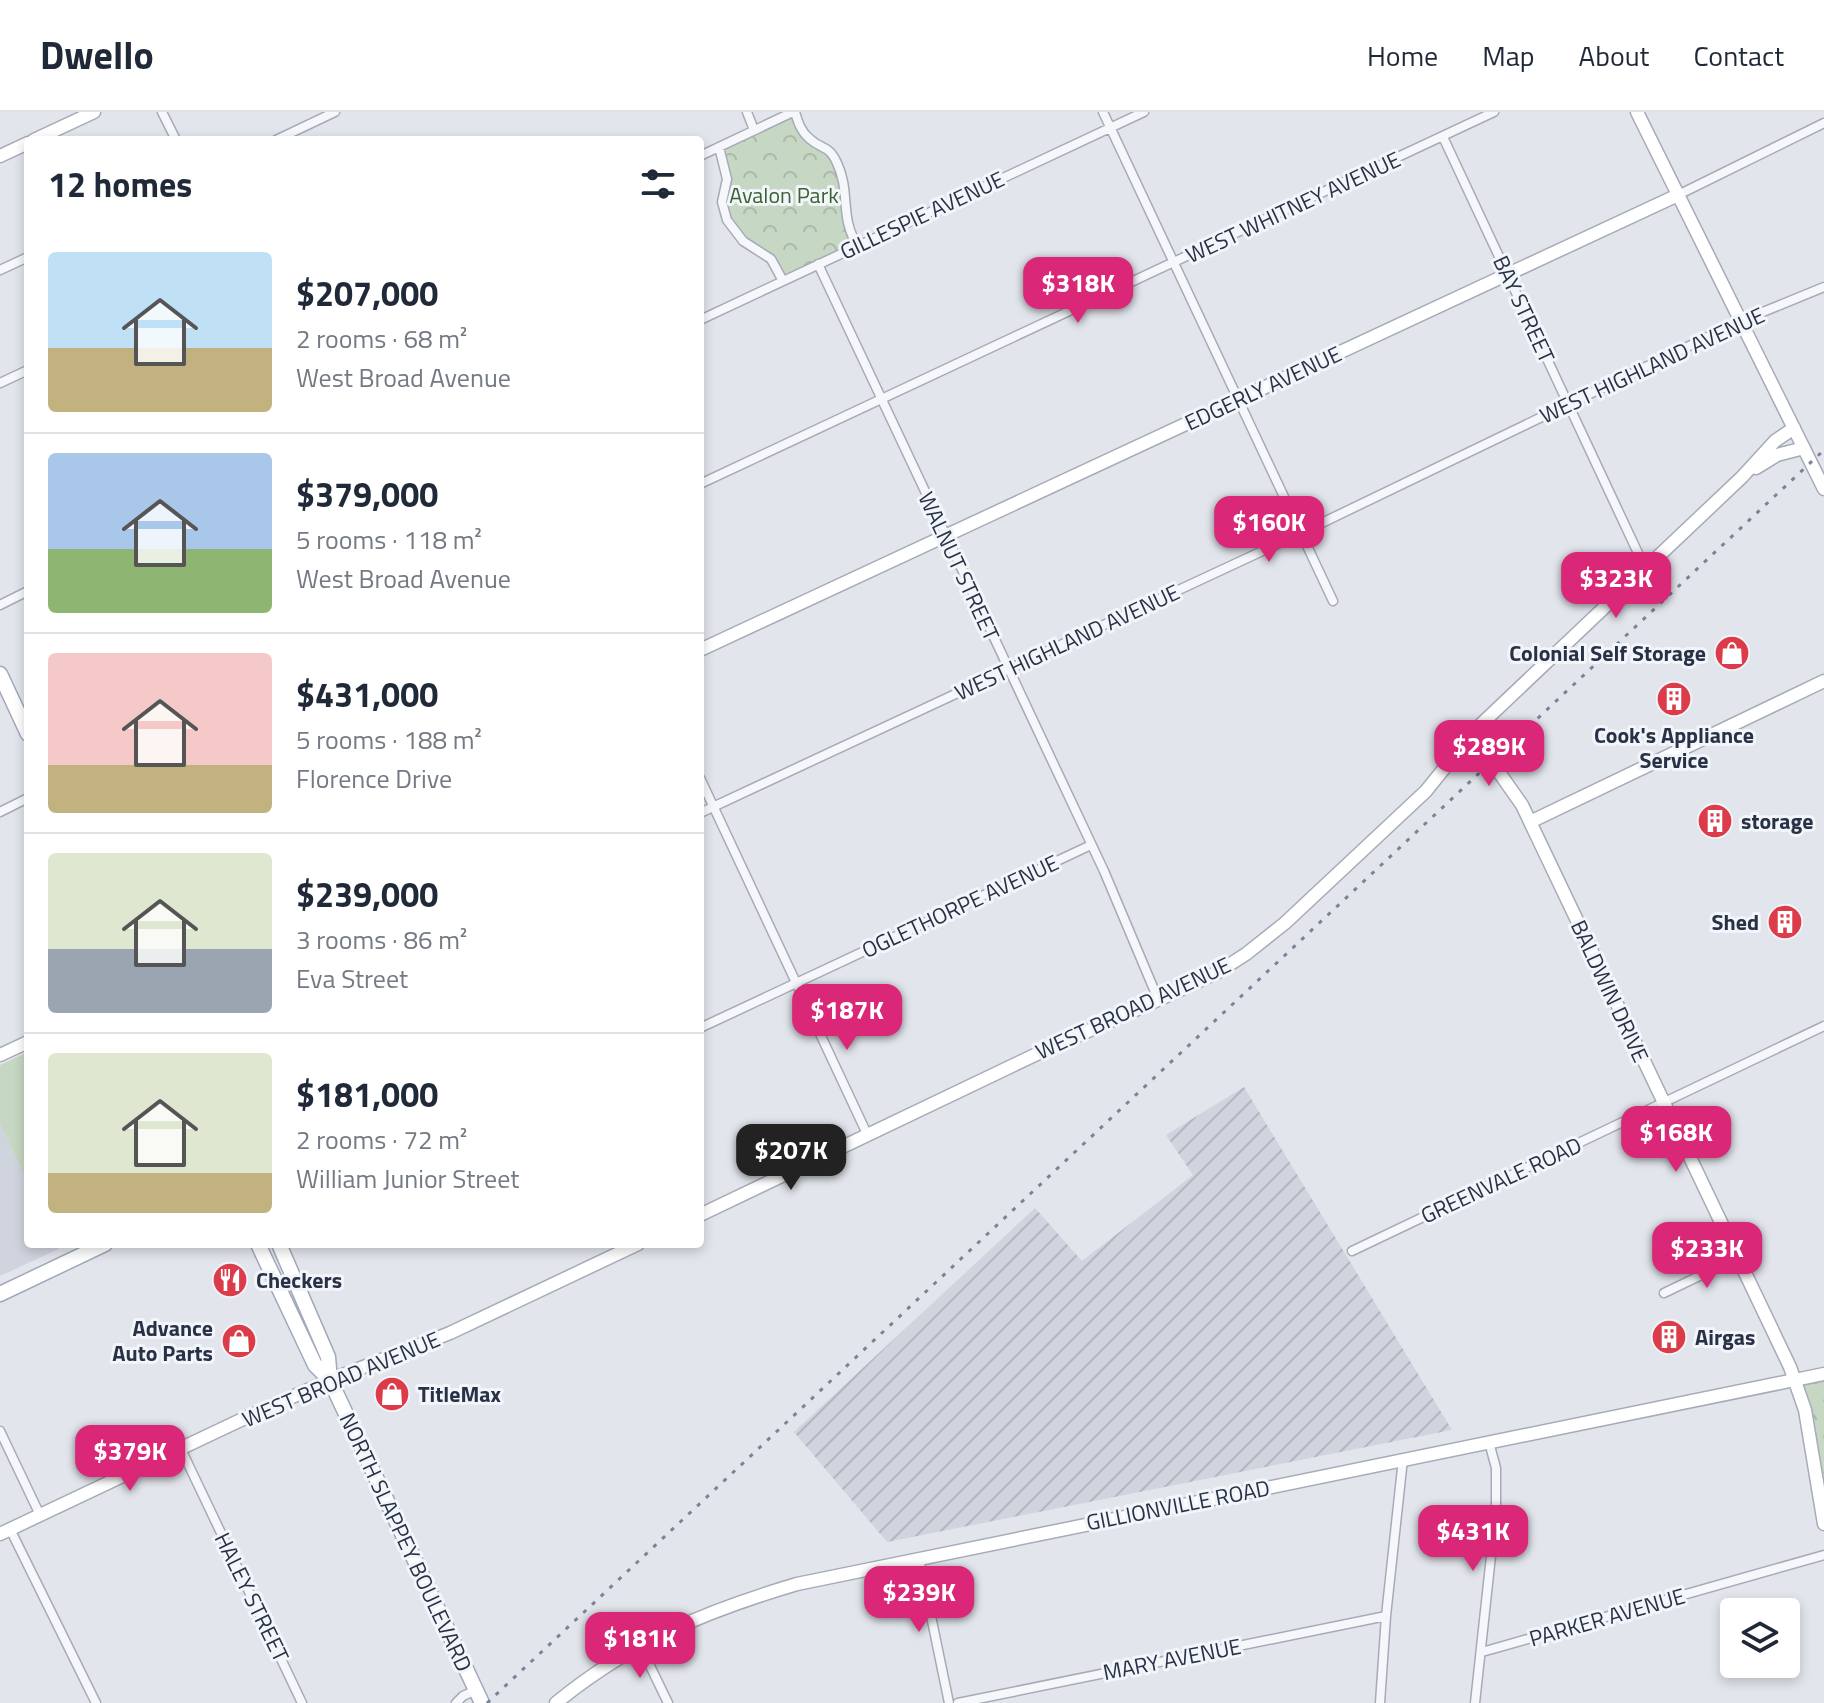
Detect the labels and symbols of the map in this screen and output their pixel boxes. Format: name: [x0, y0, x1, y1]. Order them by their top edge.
street label: WEST WHITNEY AVENUE: [1180, 142, 1406, 272]
street label: GILLESPIE AVENUE: [834, 162, 1010, 268]
park label: Avalon Park: [729, 178, 839, 212]
street label: BAY STREET: [1484, 250, 1564, 369]
pin: $318K: [1022, 257, 1134, 325]
street label: WEST HIGHLAND AVENUE: [1534, 298, 1770, 432]
street label: EDGERLY AVENUE: [1179, 337, 1347, 439]
street label: WALNUT STREET: [910, 486, 1009, 647]
pin: $160K: [1213, 496, 1325, 564]
pin: $323K: [1560, 552, 1672, 620]
street label: WEST HIGHLAND AVENUE: [949, 575, 1185, 709]
shop icon: Colonial Self Storage: [1713, 634, 1751, 672]
place label: Colonial Self Storage: [1509, 636, 1706, 670]
building icon: Cook's Appliance Service: [1655, 680, 1693, 718]
place label: Cook's Appliance Service: [1594, 718, 1754, 777]
pin: $289K: [1433, 720, 1545, 788]
building icon: storage: [1696, 802, 1734, 840]
place label: storage: [1741, 804, 1814, 838]
street label: OGLETHORPE AVENUE: [856, 845, 1064, 967]
building icon: Shed: [1766, 903, 1804, 941]
place label: Shed: [1712, 905, 1759, 939]
street label: BALDWIN DRIVE: [1562, 914, 1658, 1068]
street label: WEST BROAD AVENUE: [1030, 948, 1236, 1068]
pin: $187K: [791, 984, 903, 1052]
pin: $168K: [1620, 1106, 1732, 1174]
pin: $207K: [735, 1124, 847, 1192]
street label: GREENVALE ROAD: [1415, 1128, 1587, 1232]
pin: $233K: [1651, 1222, 1763, 1290]
restaurant icon: Checkers: [211, 1261, 249, 1299]
place label: Checkers: [256, 1263, 342, 1297]
place label: Advance Auto Parts: [112, 1311, 213, 1370]
building icon: Airgas: [1650, 1318, 1688, 1356]
place label: Airgas: [1695, 1320, 1755, 1354]
shop icon: Advance Auto Parts: [220, 1322, 258, 1360]
street label: WEST BROAD AVENUE: [237, 1322, 445, 1436]
shop icon: TitleMax: [373, 1375, 411, 1413]
place label: TitleMax: [418, 1377, 502, 1411]
street label: NORTH SLAPPEY BOULEVARD: [331, 1407, 481, 1677]
pin: $379K: [74, 1425, 186, 1493]
street label: GILLIONVILLE ROAD: [1083, 1471, 1273, 1539]
pin: $431K: [1417, 1505, 1529, 1573]
street label: HALEY STREET: [206, 1526, 298, 1668]
pin: $239K: [863, 1566, 975, 1634]
street label: PARKER AVENUE: [1525, 1578, 1689, 1656]
pin: $181K: [584, 1612, 696, 1680]
street label: MARY AVENUE: [1100, 1629, 1244, 1689]

